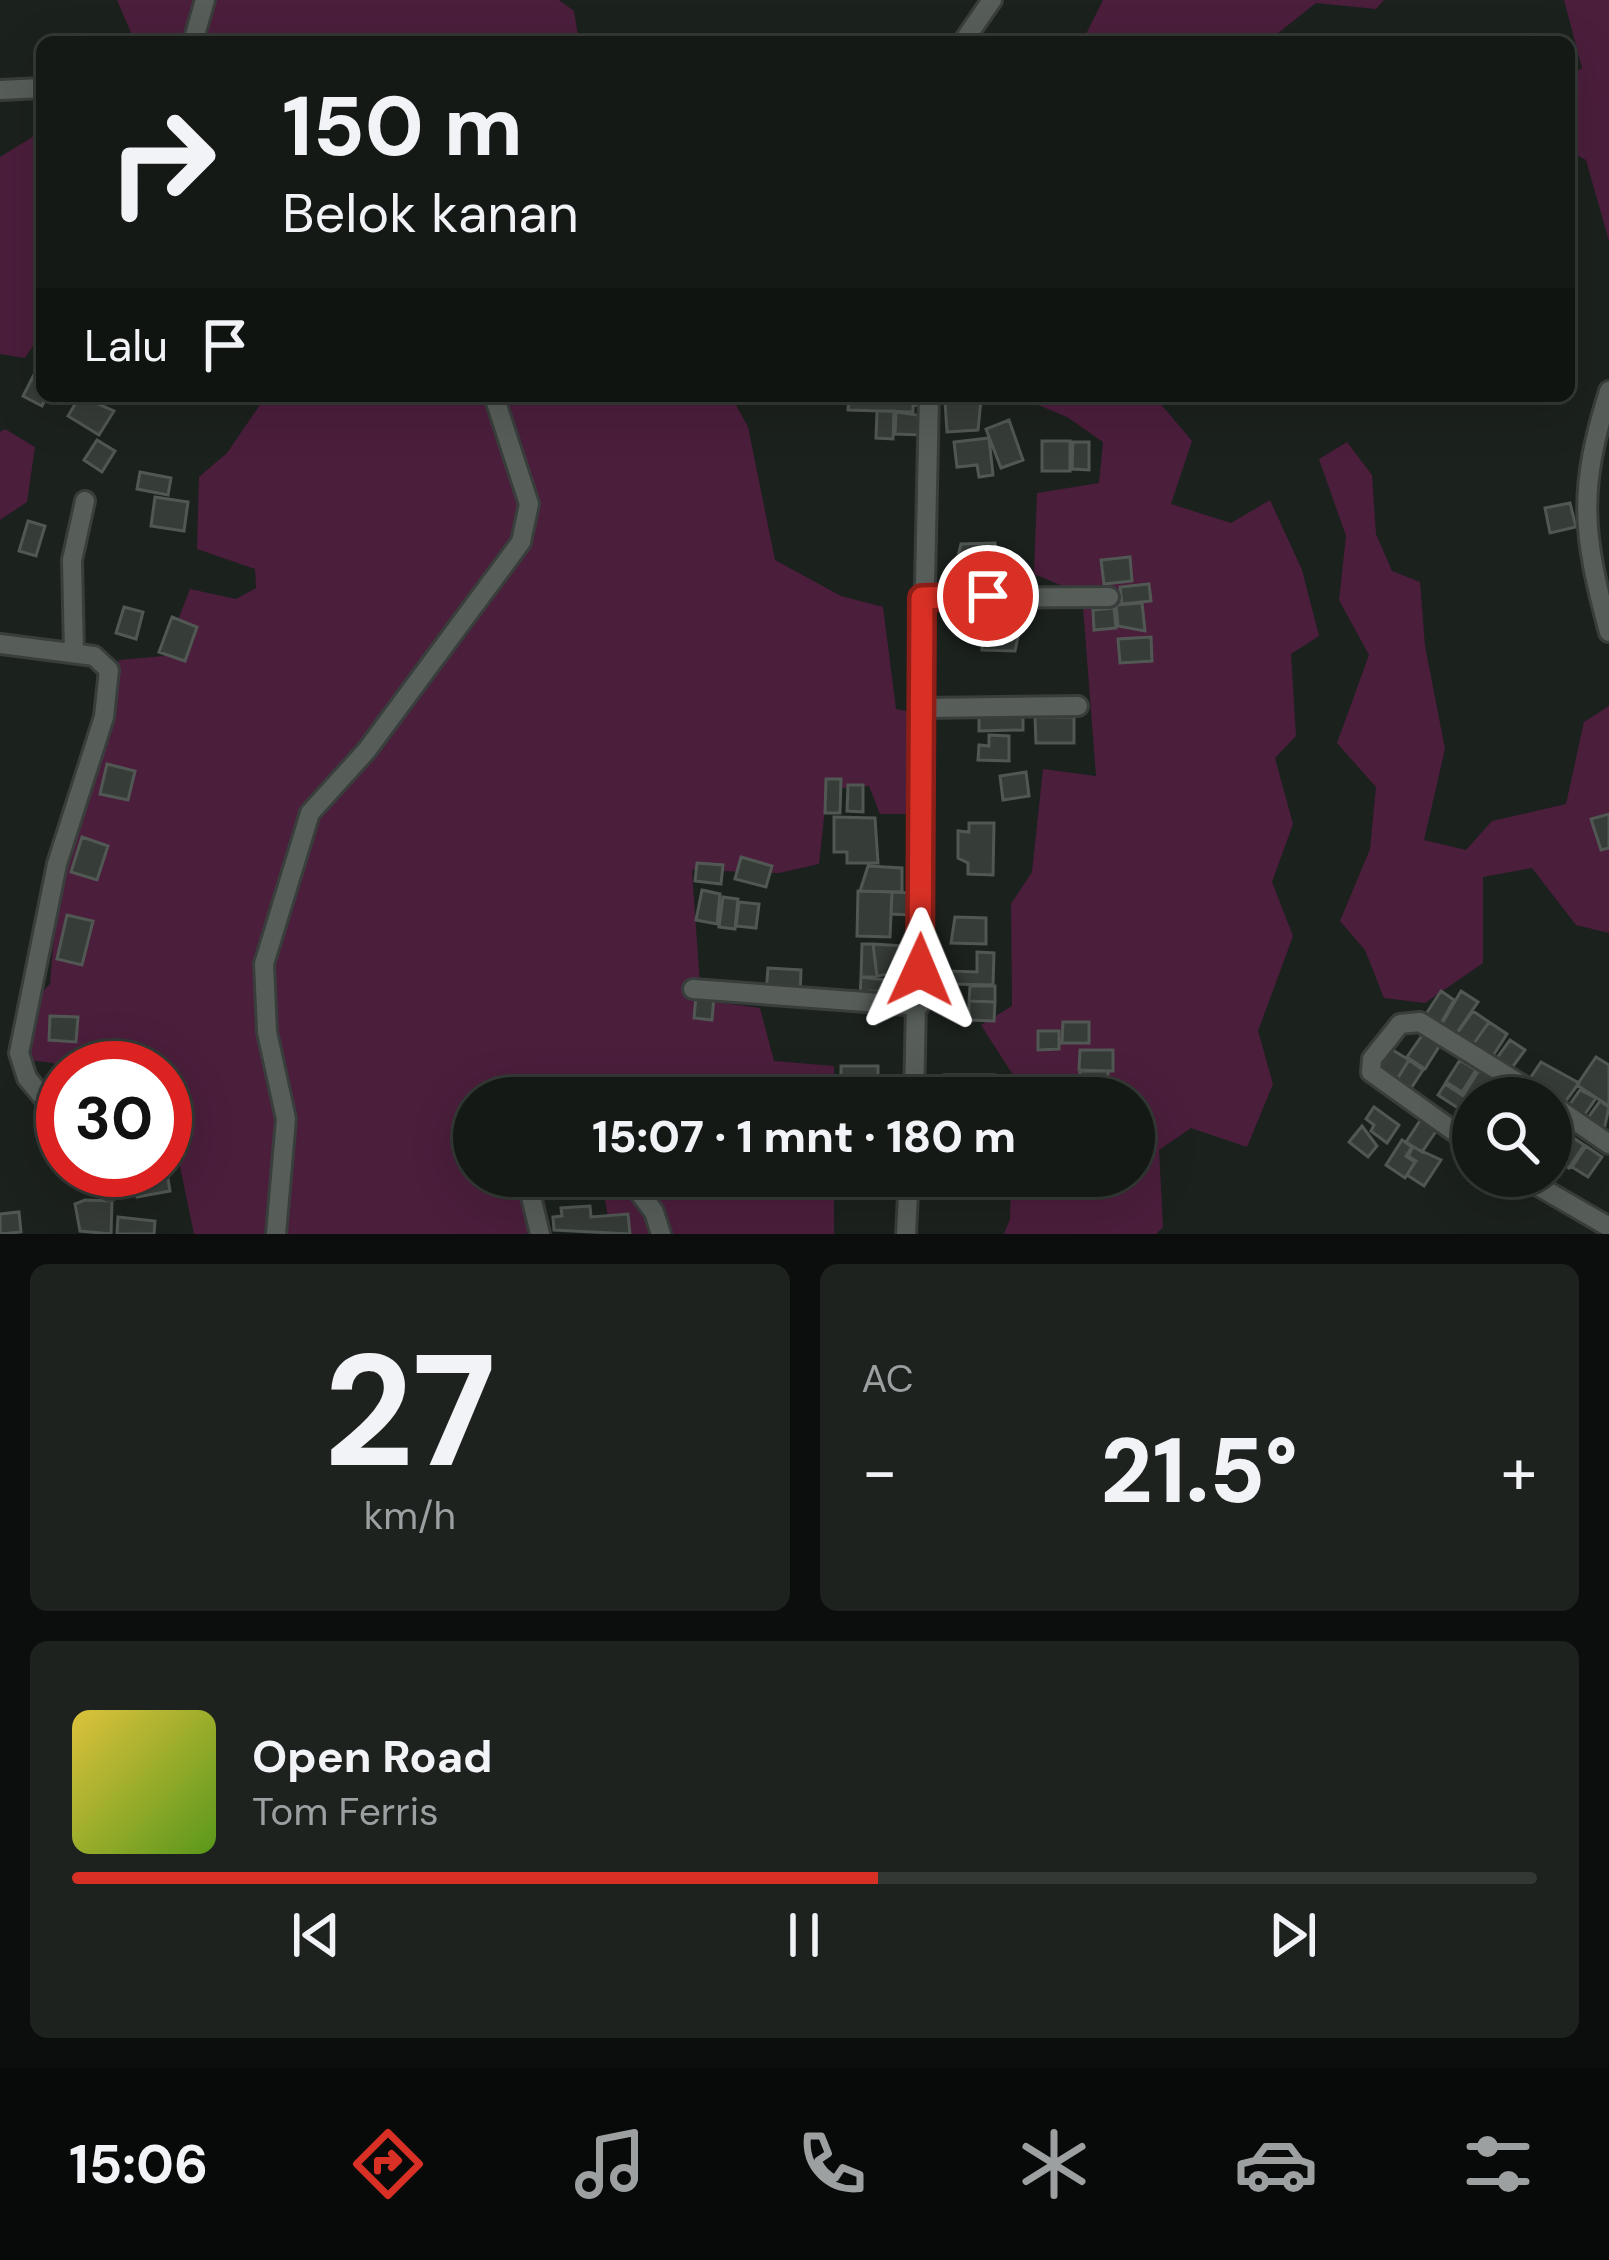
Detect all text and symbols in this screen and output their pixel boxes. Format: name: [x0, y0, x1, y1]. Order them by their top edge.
text: 150 m: [282, 72, 523, 181]
icon: right: [84, 84, 240, 240]
text: Belok kanan: [282, 178, 579, 249]
icon: arrive: [192, 312, 258, 378]
text: Lalu: [84, 316, 168, 375]
pin: [937, 545, 1039, 647]
icon: arrive: [955, 563, 1021, 629]
position arrow: [857, 907, 983, 1033]
speed limit sign: 30: [36, 1041, 192, 1197]
map controls: [1452, 1077, 1572, 1197]
button: search: [1452, 1077, 1572, 1197]
text: 15:07 · 1 mnt · 180 m: [592, 1107, 1016, 1166]
text: 27: [323, 1310, 496, 1513]
text: AC: [862, 1353, 914, 1404]
text: 21.5°: [1101, 1413, 1298, 1530]
text: −: [862, 1429, 898, 1514]
text: +: [1501, 1429, 1537, 1514]
text: km/h: [364, 1490, 456, 1541]
text: Open Road: [252, 1727, 493, 1786]
text: Tom Ferris: [252, 1786, 439, 1837]
icon: previous: [283, 1902, 349, 1968]
icon: pause: [771, 1902, 837, 1968]
icon: next: [1260, 1902, 1326, 1968]
icon: directions: [346, 2122, 430, 2206]
icon: music: [568, 2122, 652, 2206]
icon: phone: [790, 2122, 874, 2206]
icon: climate: [1012, 2122, 1096, 2206]
icon: car: [1234, 2122, 1318, 2206]
icon: filters: [1456, 2122, 1540, 2206]
text: 15:06: [69, 2129, 208, 2200]

